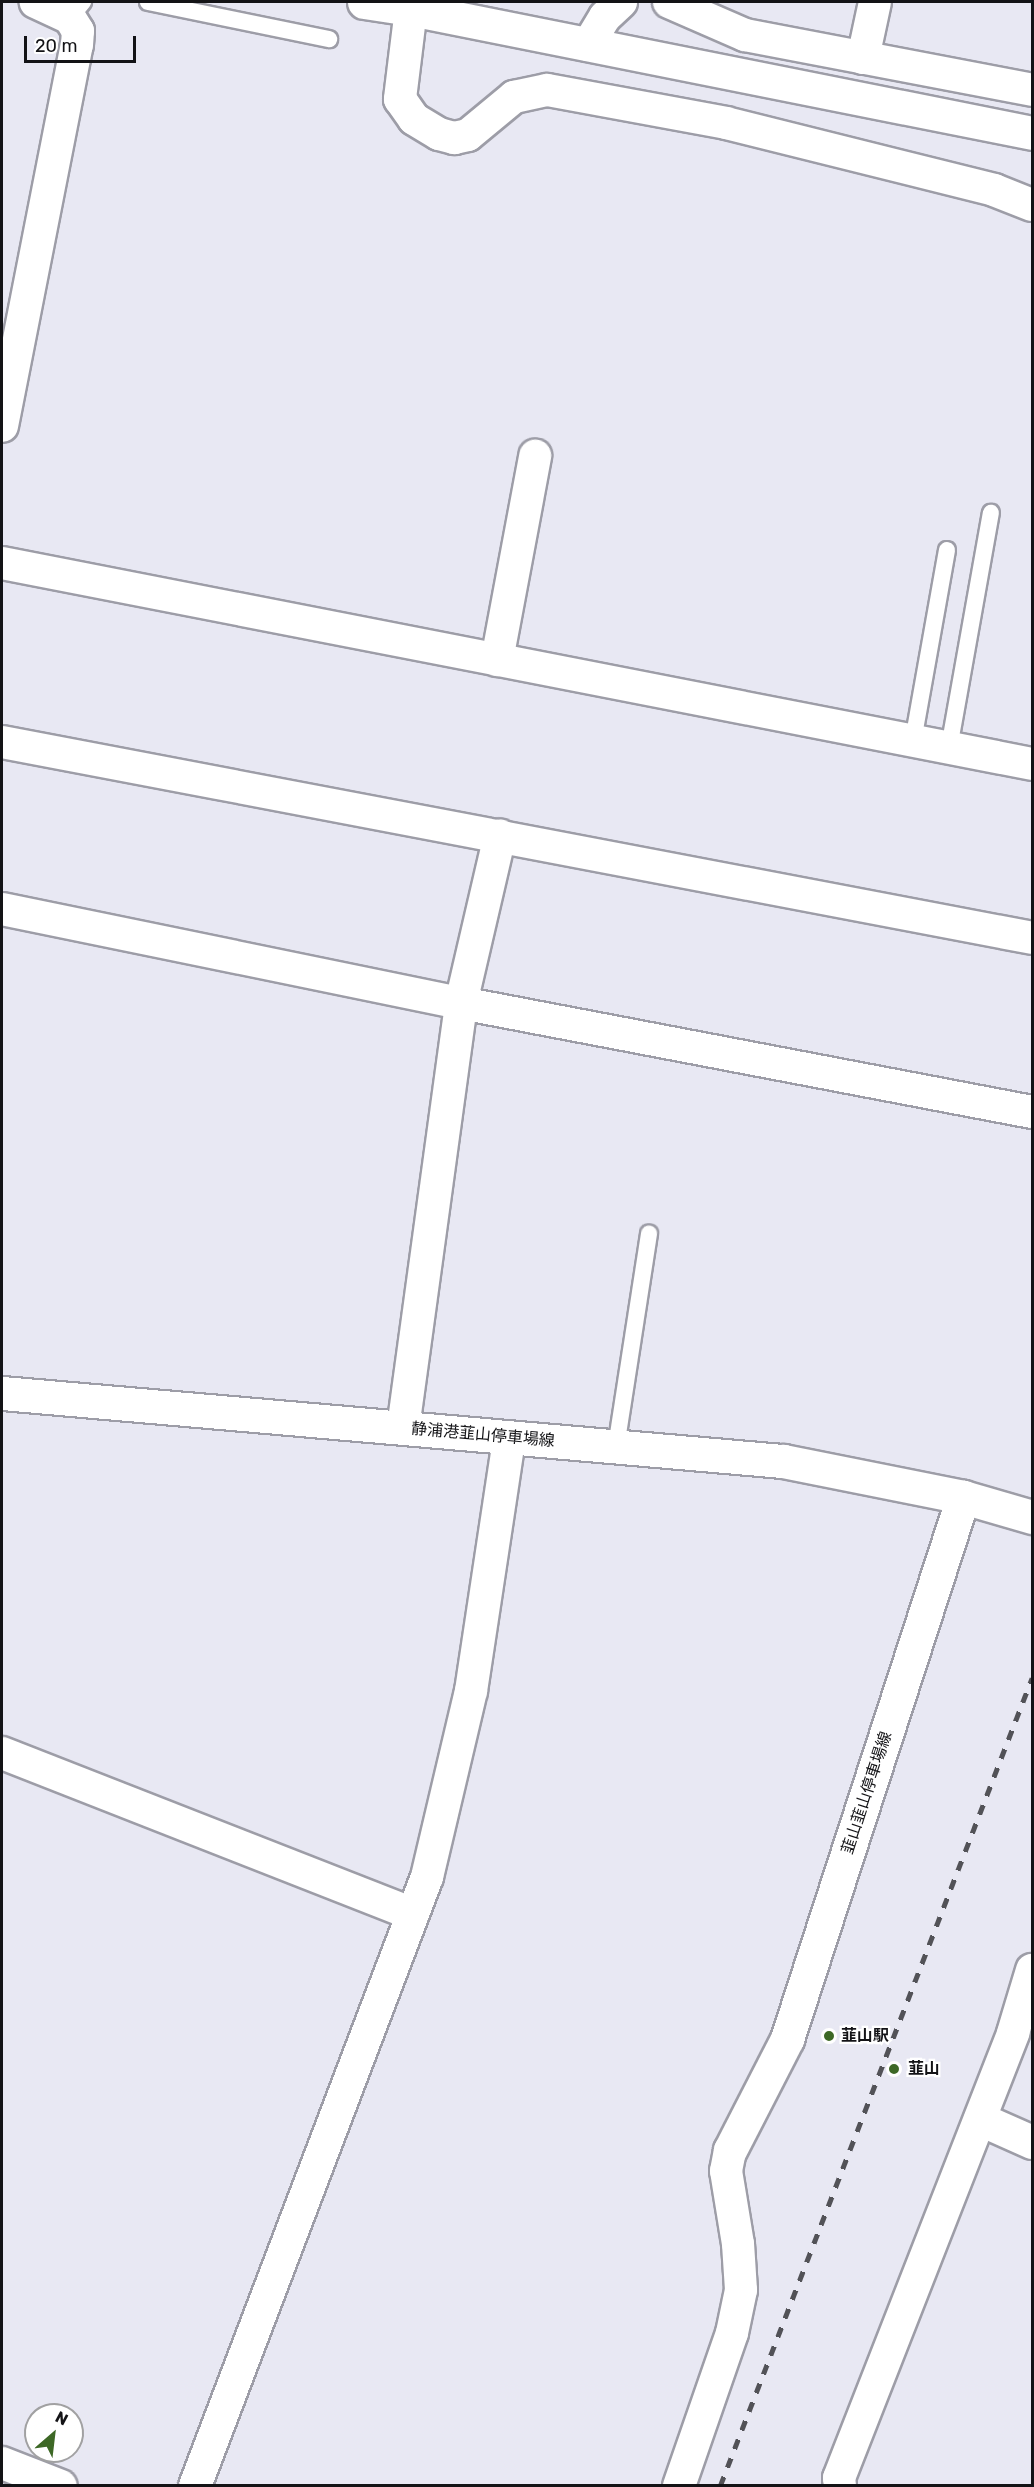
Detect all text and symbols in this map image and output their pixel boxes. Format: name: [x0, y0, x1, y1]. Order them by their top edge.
scale bar: [27, 24, 140, 62]
text: 20 m: [35, 35, 77, 57]
street label: 静浦港韮山停車場線: [410, 1419, 556, 1451]
street label: 韮山韮山停車場線: [838, 1729, 896, 1857]
place label: 韮山駅: [841, 2026, 889, 2046]
marker: 韮山駅: [822, 2029, 836, 2043]
place label: 韮山: [908, 2059, 940, 2079]
marker: 韮山: [885, 2060, 903, 2078]
north arrow: [24, 2403, 84, 2463]
text: N: [52, 2407, 71, 2430]

